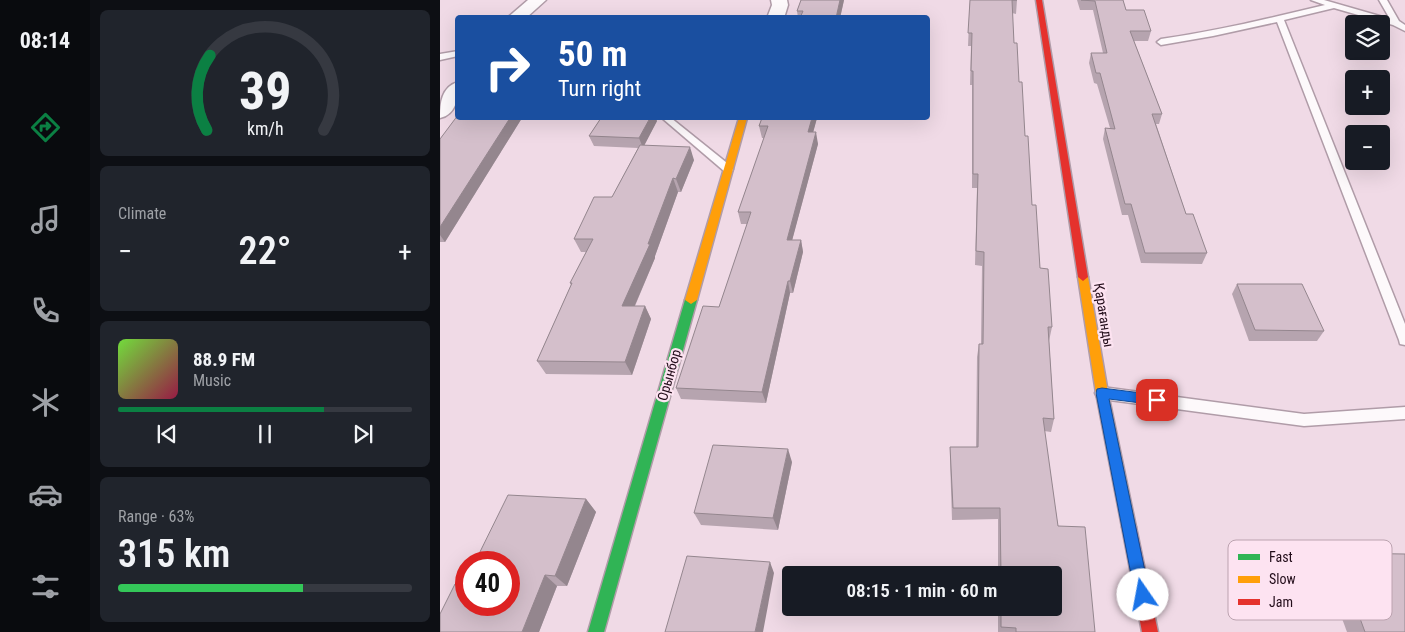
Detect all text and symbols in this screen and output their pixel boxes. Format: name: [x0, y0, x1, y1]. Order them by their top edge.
map controls: [1345, 15, 1390, 170]
button: layers: [1345, 15, 1390, 60]
text: 08:14: [20, 28, 70, 53]
text: 50 m: [558, 34, 627, 75]
icon: right: [475, 35, 540, 100]
text: 39: [239, 61, 291, 122]
button: +: [1345, 70, 1390, 115]
text: Turn right: [558, 76, 641, 101]
icon: directions: [28, 110, 63, 145]
text: km/h: [247, 118, 283, 139]
button: −: [1345, 125, 1390, 170]
icon: music: [28, 202, 63, 237]
text: Climate: [118, 204, 166, 223]
text: 22°: [239, 229, 291, 273]
text: −: [118, 235, 132, 268]
text: +: [398, 235, 412, 268]
street label: Қарағанды: [1091, 282, 1117, 348]
icon: phone: [28, 293, 63, 328]
street label: Орынбор: [654, 347, 684, 403]
text: 88.9 FM: [193, 348, 255, 371]
text: Music: [193, 371, 231, 390]
pin: [1136, 379, 1178, 421]
icon: climate: [28, 385, 63, 420]
icon: arrive: [1143, 386, 1171, 414]
icon: previous: [153, 420, 181, 448]
icon: pause: [251, 420, 279, 448]
icon: next: [349, 420, 377, 448]
icon: car: [28, 477, 63, 512]
text: Range · 63%: [118, 507, 194, 526]
text: 315 km: [118, 532, 230, 576]
legend: [1228, 540, 1392, 620]
text: Fast: [1269, 549, 1293, 565]
speed limit sign: 40: [455, 551, 520, 616]
position arrow: [1116, 568, 1168, 620]
icon: filters: [28, 569, 63, 604]
text: Slow: [1269, 571, 1296, 587]
text: 08:15 · 1 min · 60 m: [847, 579, 997, 602]
text: Jam: [1269, 594, 1293, 610]

